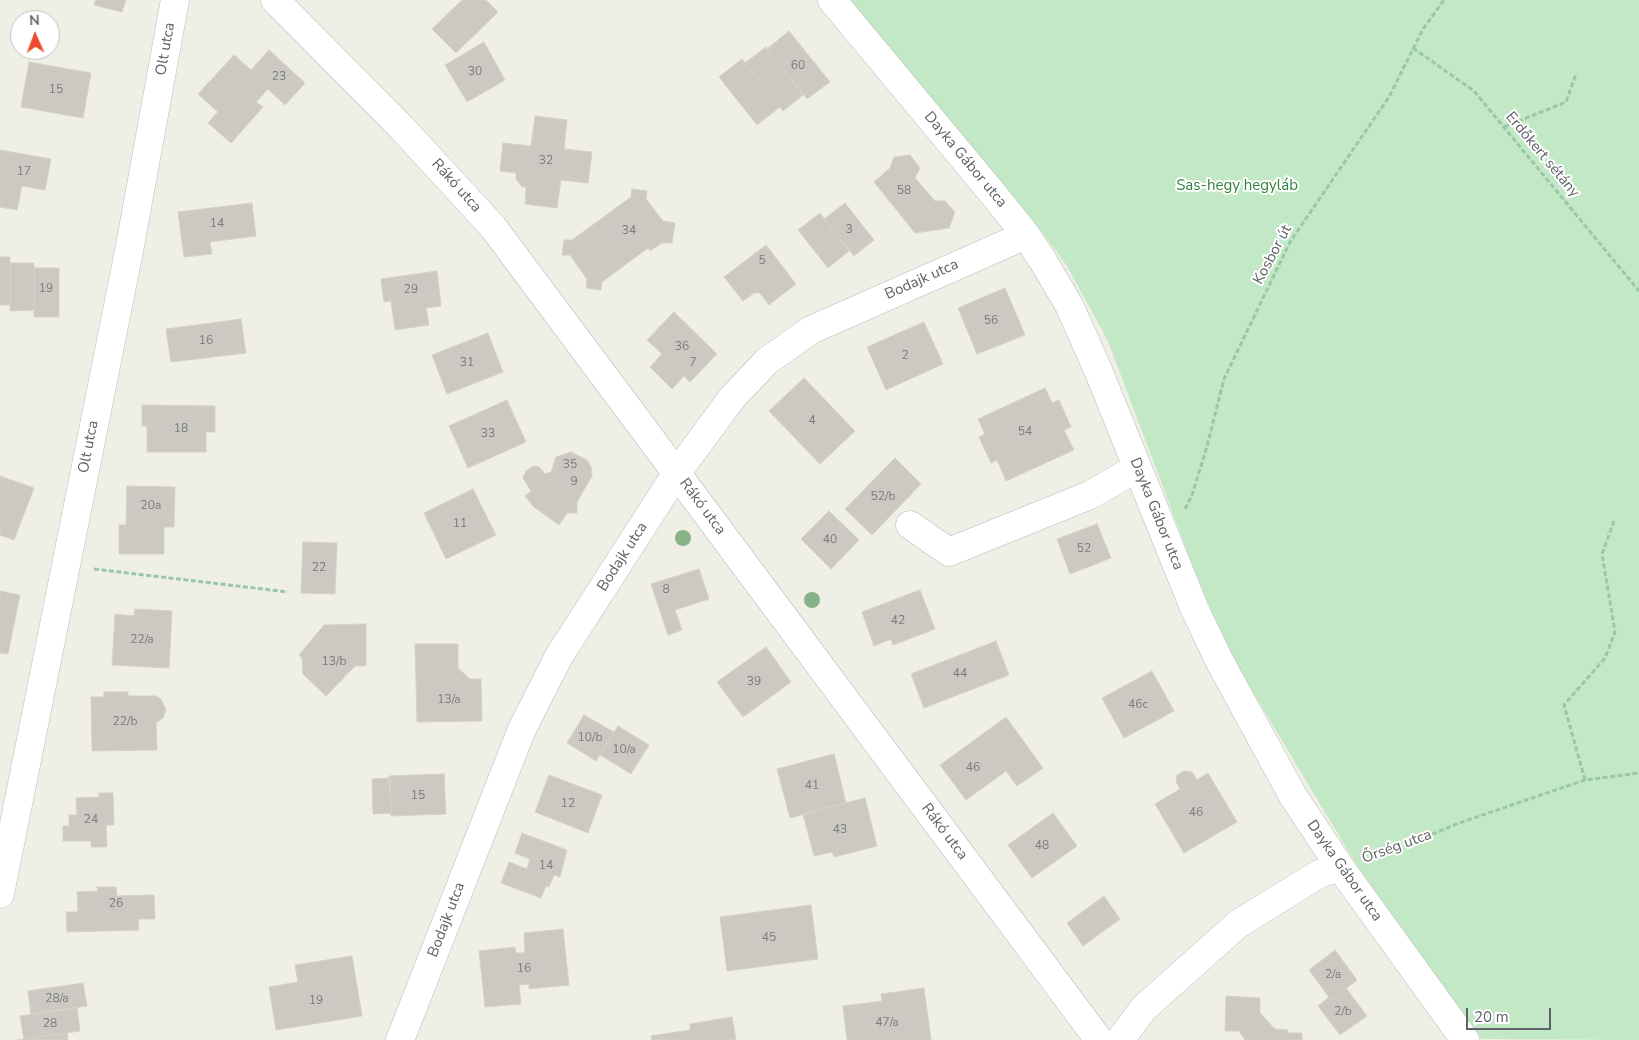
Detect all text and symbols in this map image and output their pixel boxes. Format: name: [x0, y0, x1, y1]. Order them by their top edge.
north arrow: [10, 10, 60, 60]
text: N: [29, 11, 40, 30]
street label: Olt utca: [153, 21, 179, 77]
house number: 60: [791, 59, 805, 73]
house number: 30: [468, 65, 482, 79]
house number: 23: [272, 70, 286, 84]
house number: 15: [49, 83, 63, 97]
street label: Dayka Gábor utca: [920, 108, 1010, 212]
street label: Erdőkert sétány: [1501, 109, 1583, 201]
house number: 32: [539, 154, 553, 168]
street label: Rákó utca: [427, 155, 485, 217]
house number: 17: [17, 165, 31, 179]
park label: Sas-hegy hegyláb: [1176, 177, 1298, 195]
house number: 58: [897, 184, 911, 198]
house number: 14: [210, 217, 224, 231]
street label: Kosbor út: [1250, 222, 1296, 288]
house number: 3: [845, 223, 853, 237]
house number: 34: [622, 224, 636, 238]
house number: 5: [758, 254, 766, 268]
street label: Bodajk utca: [882, 256, 962, 304]
house number: 19: [39, 282, 53, 296]
house number: 29: [404, 283, 418, 297]
house number: 56: [984, 314, 998, 328]
house number: 16: [199, 334, 213, 348]
house number: 36: [675, 340, 689, 354]
house number: 2: [901, 349, 909, 363]
house number: 31: [460, 356, 474, 370]
house number: 7: [689, 356, 697, 370]
house number: 4: [808, 414, 816, 428]
street label: Olt utca: [75, 419, 103, 475]
house number: 18: [174, 422, 188, 436]
house number: 54: [1018, 425, 1032, 439]
house number: 33: [481, 427, 495, 441]
street label: Dayka Gábor utca: [1125, 455, 1187, 573]
house number: 35: [563, 458, 577, 472]
house number: 9: [570, 475, 578, 489]
street label: Rákó utca: [675, 475, 729, 539]
house number: 52/b: [871, 490, 895, 504]
house number: 20a: [141, 499, 161, 513]
house number: 11: [453, 517, 467, 531]
street label: Bodajk utca: [594, 519, 652, 595]
house number: 40: [823, 533, 837, 547]
house number: 52: [1077, 542, 1091, 556]
house number: 22: [312, 561, 326, 575]
house number: 8: [662, 583, 670, 597]
house number: 42: [891, 614, 905, 628]
house number: 22/a: [130, 633, 154, 647]
house number: 13/b: [322, 655, 346, 669]
house number: 44: [953, 667, 967, 681]
house number: 39: [747, 675, 761, 689]
house number: 13/a: [437, 693, 461, 707]
house number: 46c: [1128, 698, 1148, 712]
house number: 22/b: [113, 715, 137, 729]
house number: 10/b: [578, 731, 602, 745]
house number: 10/a: [612, 743, 636, 757]
house number: 46: [966, 761, 980, 775]
house number: 41: [805, 779, 819, 793]
house number: 15: [411, 789, 425, 803]
house number: 12: [561, 797, 575, 811]
street label: Rákó utca: [917, 800, 971, 864]
house number: 46: [1189, 806, 1203, 820]
house number: 24: [84, 813, 98, 827]
street label: Dayka Gábor utca: [1302, 817, 1386, 925]
house number: 43: [833, 823, 847, 837]
street label: Őrség utca: [1360, 826, 1434, 868]
house number: 48: [1035, 839, 1049, 853]
house number: 14: [539, 859, 553, 873]
street label: Bodajk utca: [425, 880, 469, 960]
house number: 26: [109, 897, 123, 911]
house number: 45: [762, 931, 776, 945]
house number: 16: [517, 962, 531, 976]
house number: 2/a: [1325, 968, 1341, 982]
house number: 28/a: [45, 992, 69, 1006]
house number: 19: [309, 994, 323, 1008]
scale bar: [1469, 998, 1554, 1030]
house number: 2/b: [1334, 1005, 1352, 1019]
text: 20 m: [1474, 1007, 1509, 1027]
house number: 47/a: [875, 1016, 899, 1030]
house number: 28: [43, 1017, 57, 1031]

